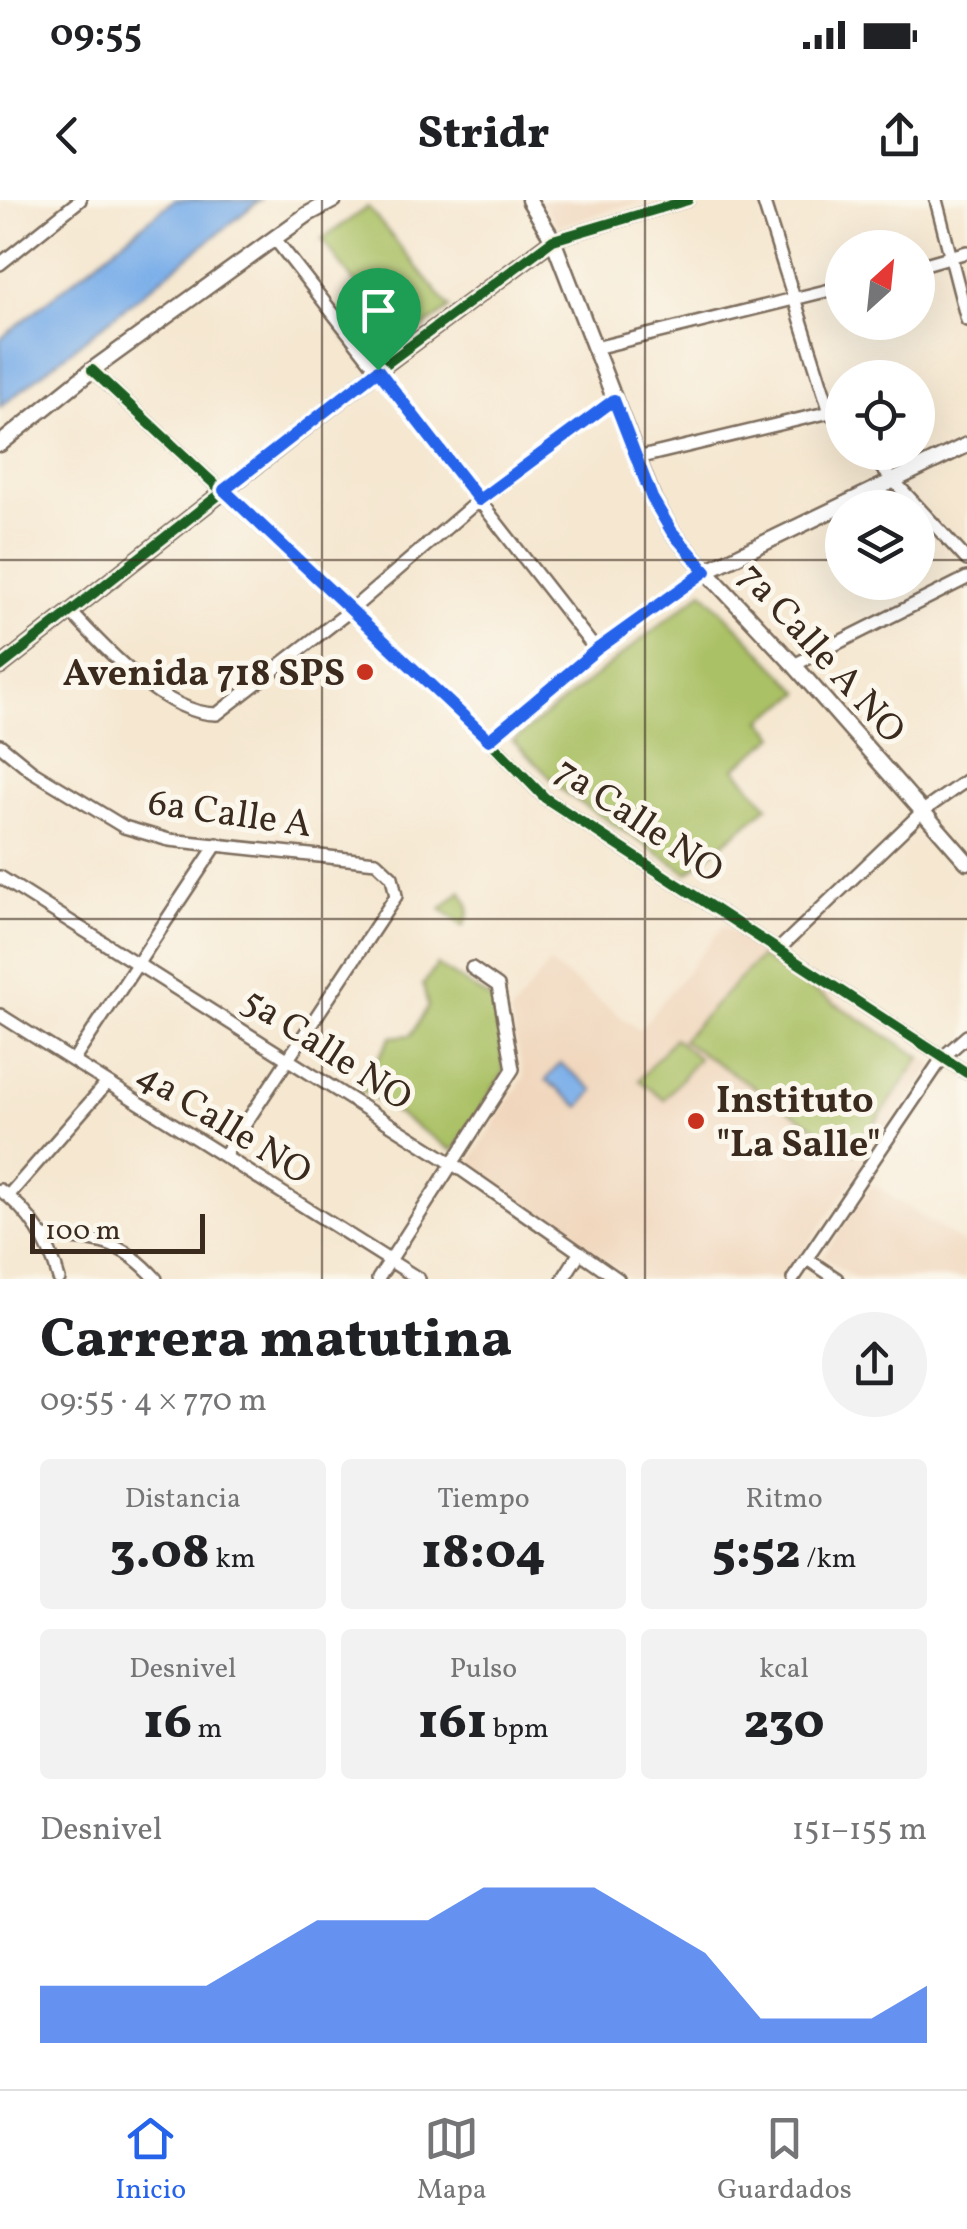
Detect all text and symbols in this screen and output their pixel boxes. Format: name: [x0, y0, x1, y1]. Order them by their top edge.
text: 09:55: [50, 9, 142, 62]
text: Stridr: [418, 104, 549, 167]
icon: back: [40, 108, 95, 163]
icon: share: [872, 108, 927, 163]
north arrow: [825, 230, 935, 340]
map controls: [825, 230, 935, 600]
pin: [336, 268, 421, 371]
icon: arrive: [351, 283, 406, 338]
button: locate: [825, 360, 935, 470]
button: layers: [825, 490, 935, 600]
street label: 7a Calle A NO: [725, 552, 916, 757]
place label: Avenida 718 SPS: [63, 649, 345, 702]
marker: Avenida 718 SPS: [354, 661, 376, 683]
street label: 7a Calle NO: [543, 746, 733, 898]
street label: 6a Calle A: [144, 778, 315, 853]
street label: 5a Calle NO: [231, 976, 421, 1126]
street label: 4a Calle NO: [125, 1050, 321, 1200]
place label: Instituto "La Salle": [716, 1076, 881, 1173]
marker: Instituto "La Salle": [685, 1110, 707, 1132]
scale bar: [30, 1209, 205, 1254]
text: 100 m: [45, 1212, 120, 1251]
text: Carrera matutina: [40, 1304, 512, 1380]
button: share: [822, 1312, 927, 1417]
text: 09:55 · 4 × 770 m: [40, 1380, 267, 1424]
text: Distancia: [125, 1480, 241, 1519]
text: Tiempo: [437, 1480, 530, 1519]
text: Ritmo: [746, 1480, 823, 1519]
text: 3.08: [110, 1519, 210, 1589]
text: 18:04: [421, 1519, 546, 1589]
text: 5:52: [712, 1519, 801, 1589]
text: km: [210, 1540, 256, 1579]
text: /km: [801, 1540, 857, 1579]
text: Desnivel: [129, 1650, 236, 1689]
text: Pulso: [450, 1650, 517, 1689]
text: kcal: [759, 1650, 809, 1689]
text: 16: [143, 1689, 192, 1759]
text: 161: [418, 1689, 487, 1759]
text: 230: [744, 1689, 825, 1759]
text: m: [192, 1710, 222, 1749]
text: bpm: [487, 1710, 549, 1749]
text: Desnivel: [40, 1809, 162, 1853]
text: 151–155 m: [792, 1809, 927, 1853]
tab: Inicio: [115, 2111, 186, 2210]
tab: Mapa: [417, 2111, 487, 2210]
tab: Guardados: [717, 2111, 852, 2210]

